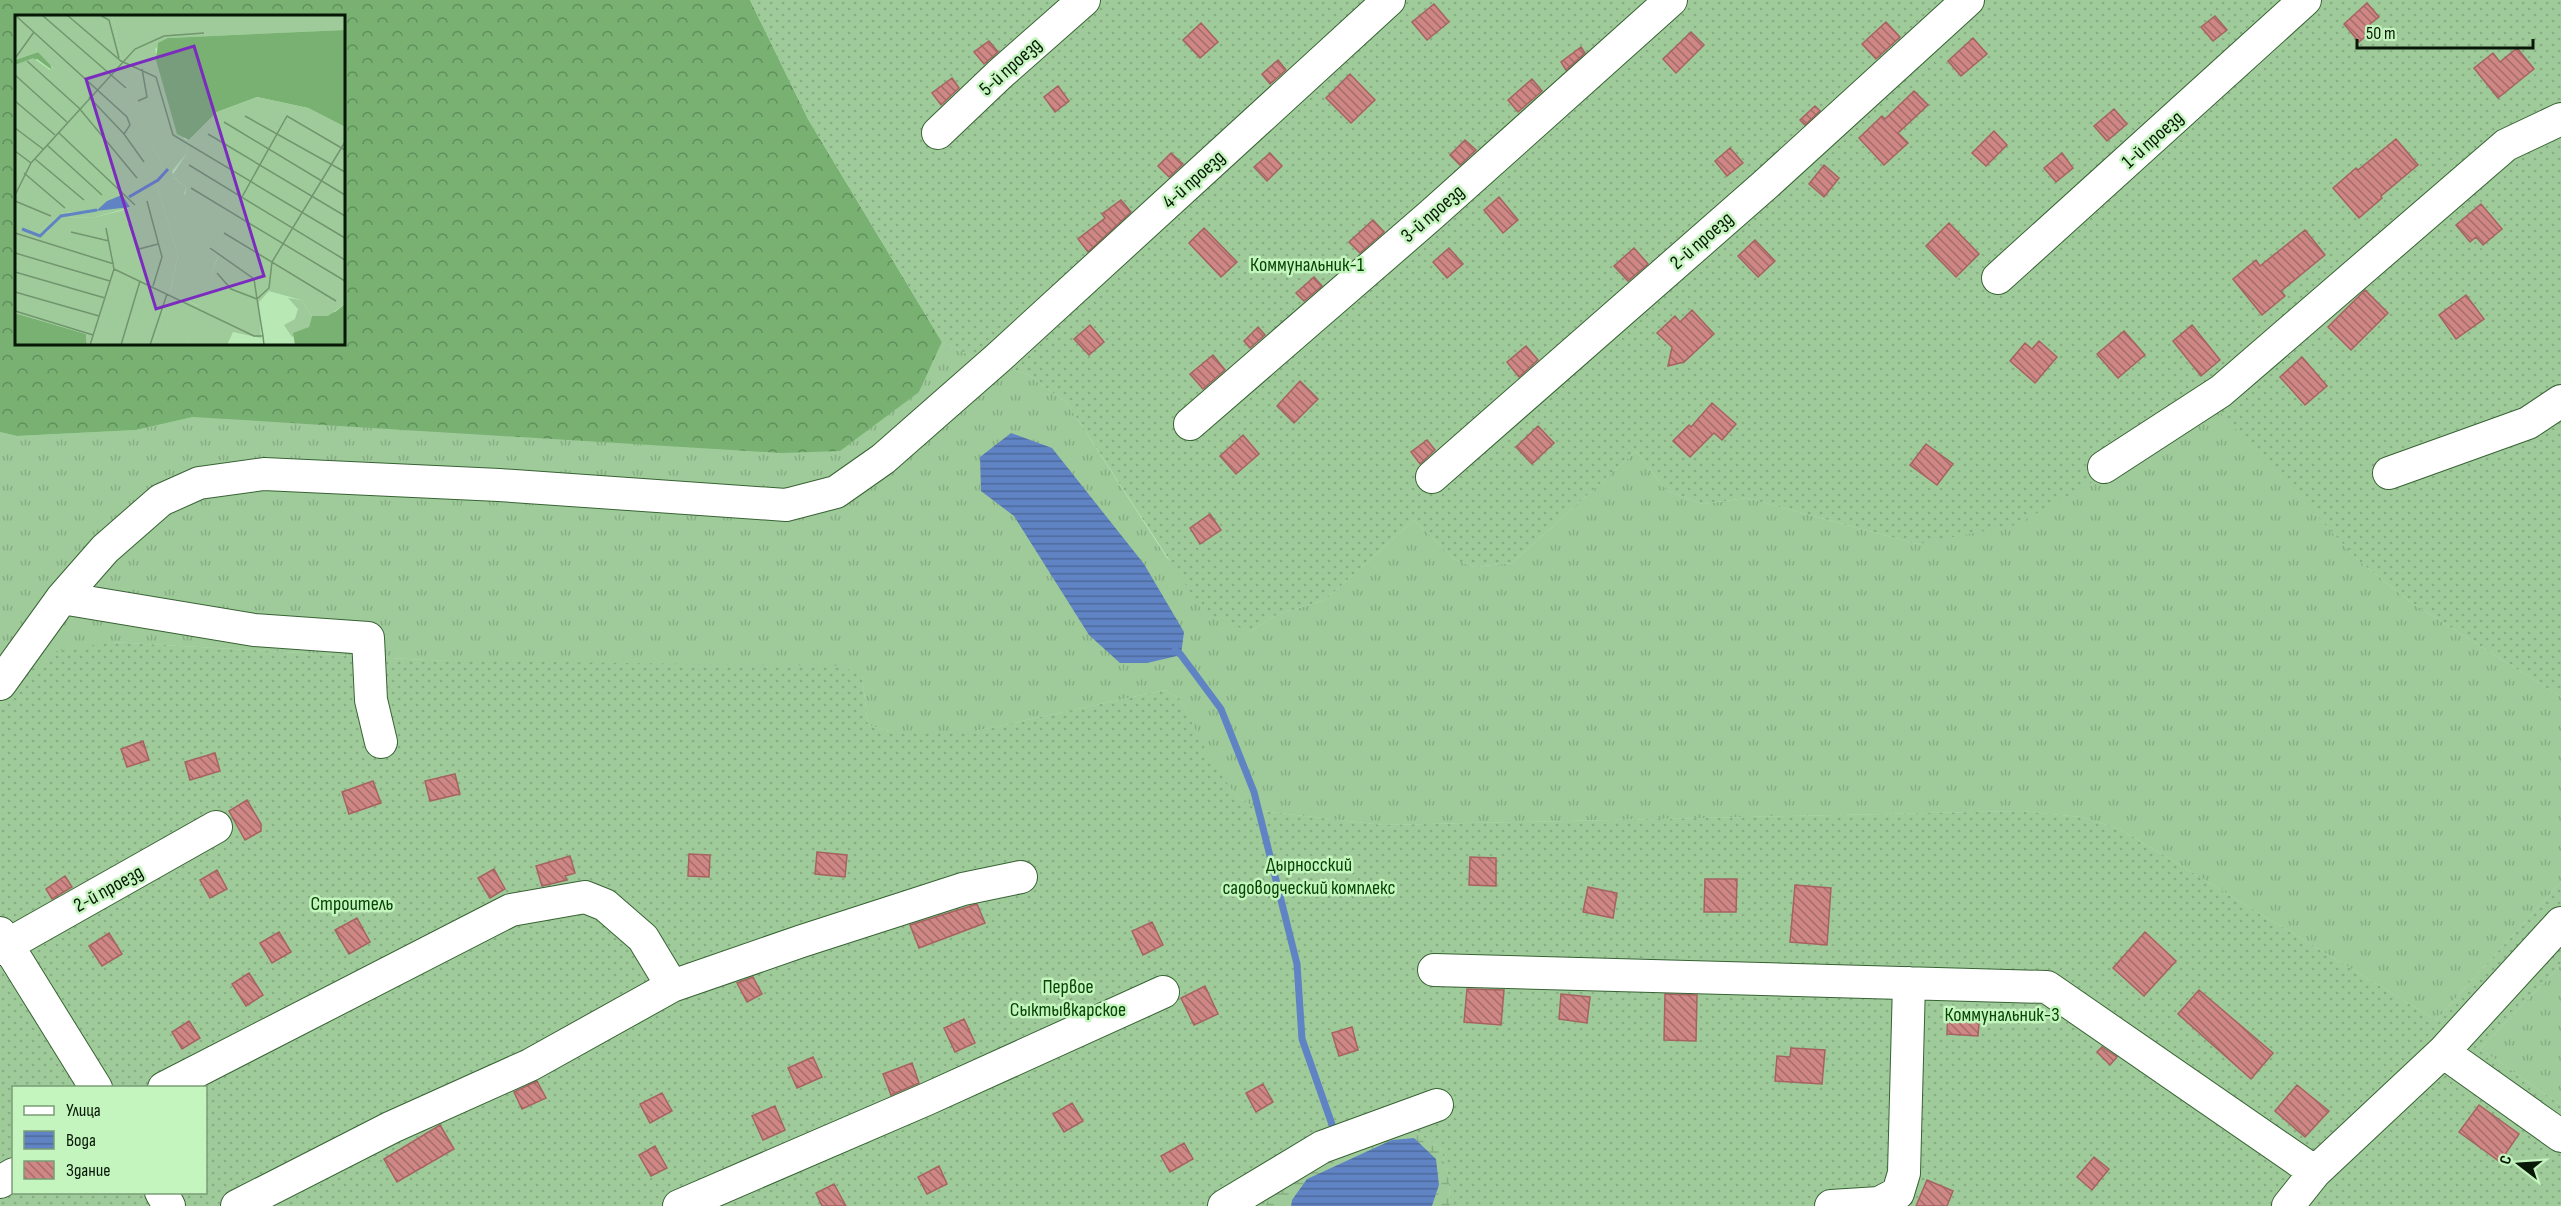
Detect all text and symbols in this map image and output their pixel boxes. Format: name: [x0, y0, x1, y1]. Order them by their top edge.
scale bar: [2357, 12, 2532, 50]
inset map: [15, 15, 345, 345]
text: 50 m: [2366, 23, 2396, 44]
street label: 5-й проезд: [975, 33, 1047, 101]
street label: 1-й проезд: [2117, 106, 2188, 174]
street label: 4-й проезд: [1157, 145, 1230, 214]
street label: 3-й проезд: [1396, 180, 1469, 248]
street label: 2-й проезд: [1665, 207, 1738, 275]
park label: Коммунальник-1: [1250, 253, 1364, 277]
park label: Дырносский садоводческий комплекс: [1223, 853, 1395, 900]
street label: 2-й проезд: [70, 860, 147, 918]
park label: Строитель: [310, 892, 394, 916]
park label: Первое Сыктывкарское: [1010, 975, 1126, 1022]
park label: Коммунальник-3: [1944, 1003, 2060, 1027]
legend: [12, 1086, 207, 1194]
text: Улица: [66, 1100, 101, 1121]
text: Вода: [66, 1130, 96, 1151]
north arrow: [2489, 1134, 2549, 1194]
text: С: [2496, 1153, 2516, 1167]
text: Здание: [66, 1160, 111, 1181]

